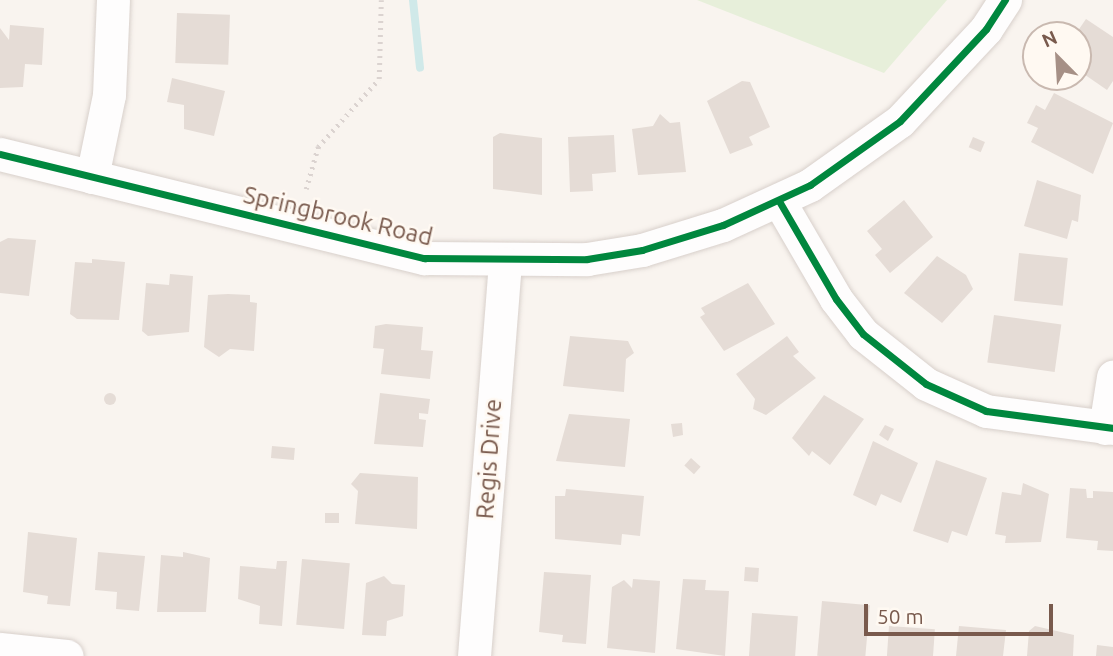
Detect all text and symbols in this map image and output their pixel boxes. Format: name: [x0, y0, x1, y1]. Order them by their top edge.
north arrow: [1022, 21, 1092, 91]
text: N: [1038, 26, 1060, 52]
street label: Springbrook Road: [241, 180, 435, 252]
street label: Regis Drive: [470, 398, 508, 520]
scale bar: [868, 590, 1057, 634]
text: 50 m: [877, 604, 924, 628]

